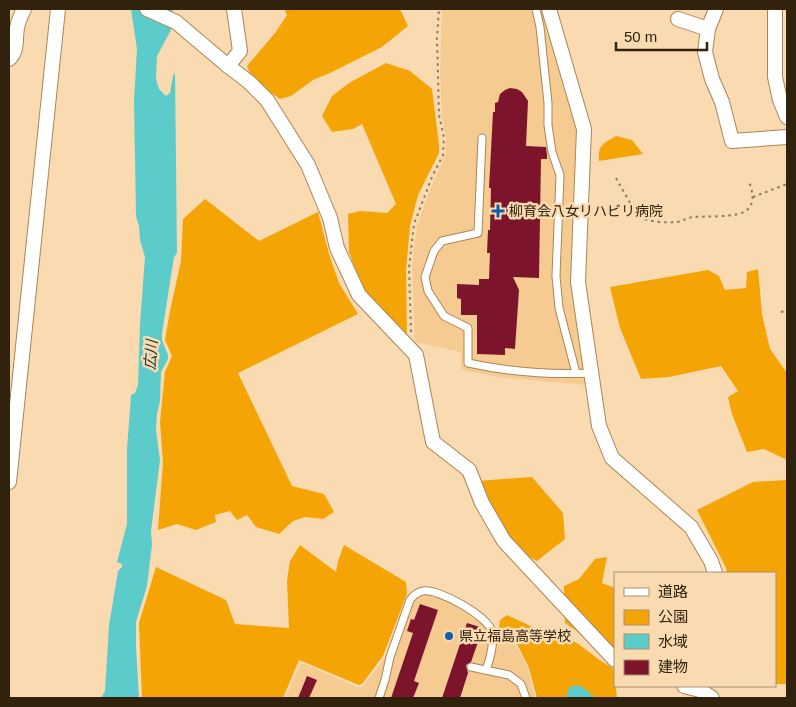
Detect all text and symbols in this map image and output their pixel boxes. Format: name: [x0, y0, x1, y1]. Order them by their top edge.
scale bar: [616, 20, 707, 52]
text: 50 m: [624, 28, 657, 45]
place label: 柳育会八女リハビリ病院: [509, 203, 663, 219]
marker: 柳育会八女リハビリ病院: [491, 204, 505, 218]
water label: 広川: [141, 337, 160, 371]
legend: [614, 572, 776, 687]
text: 道路: [658, 583, 688, 600]
text: 公園: [658, 608, 688, 625]
place label: 県立福島高等学校: [459, 628, 571, 644]
marker: 県立福島高等学校: [443, 630, 455, 642]
text: 水域: [658, 633, 688, 650]
text: 建物: [658, 658, 688, 675]

